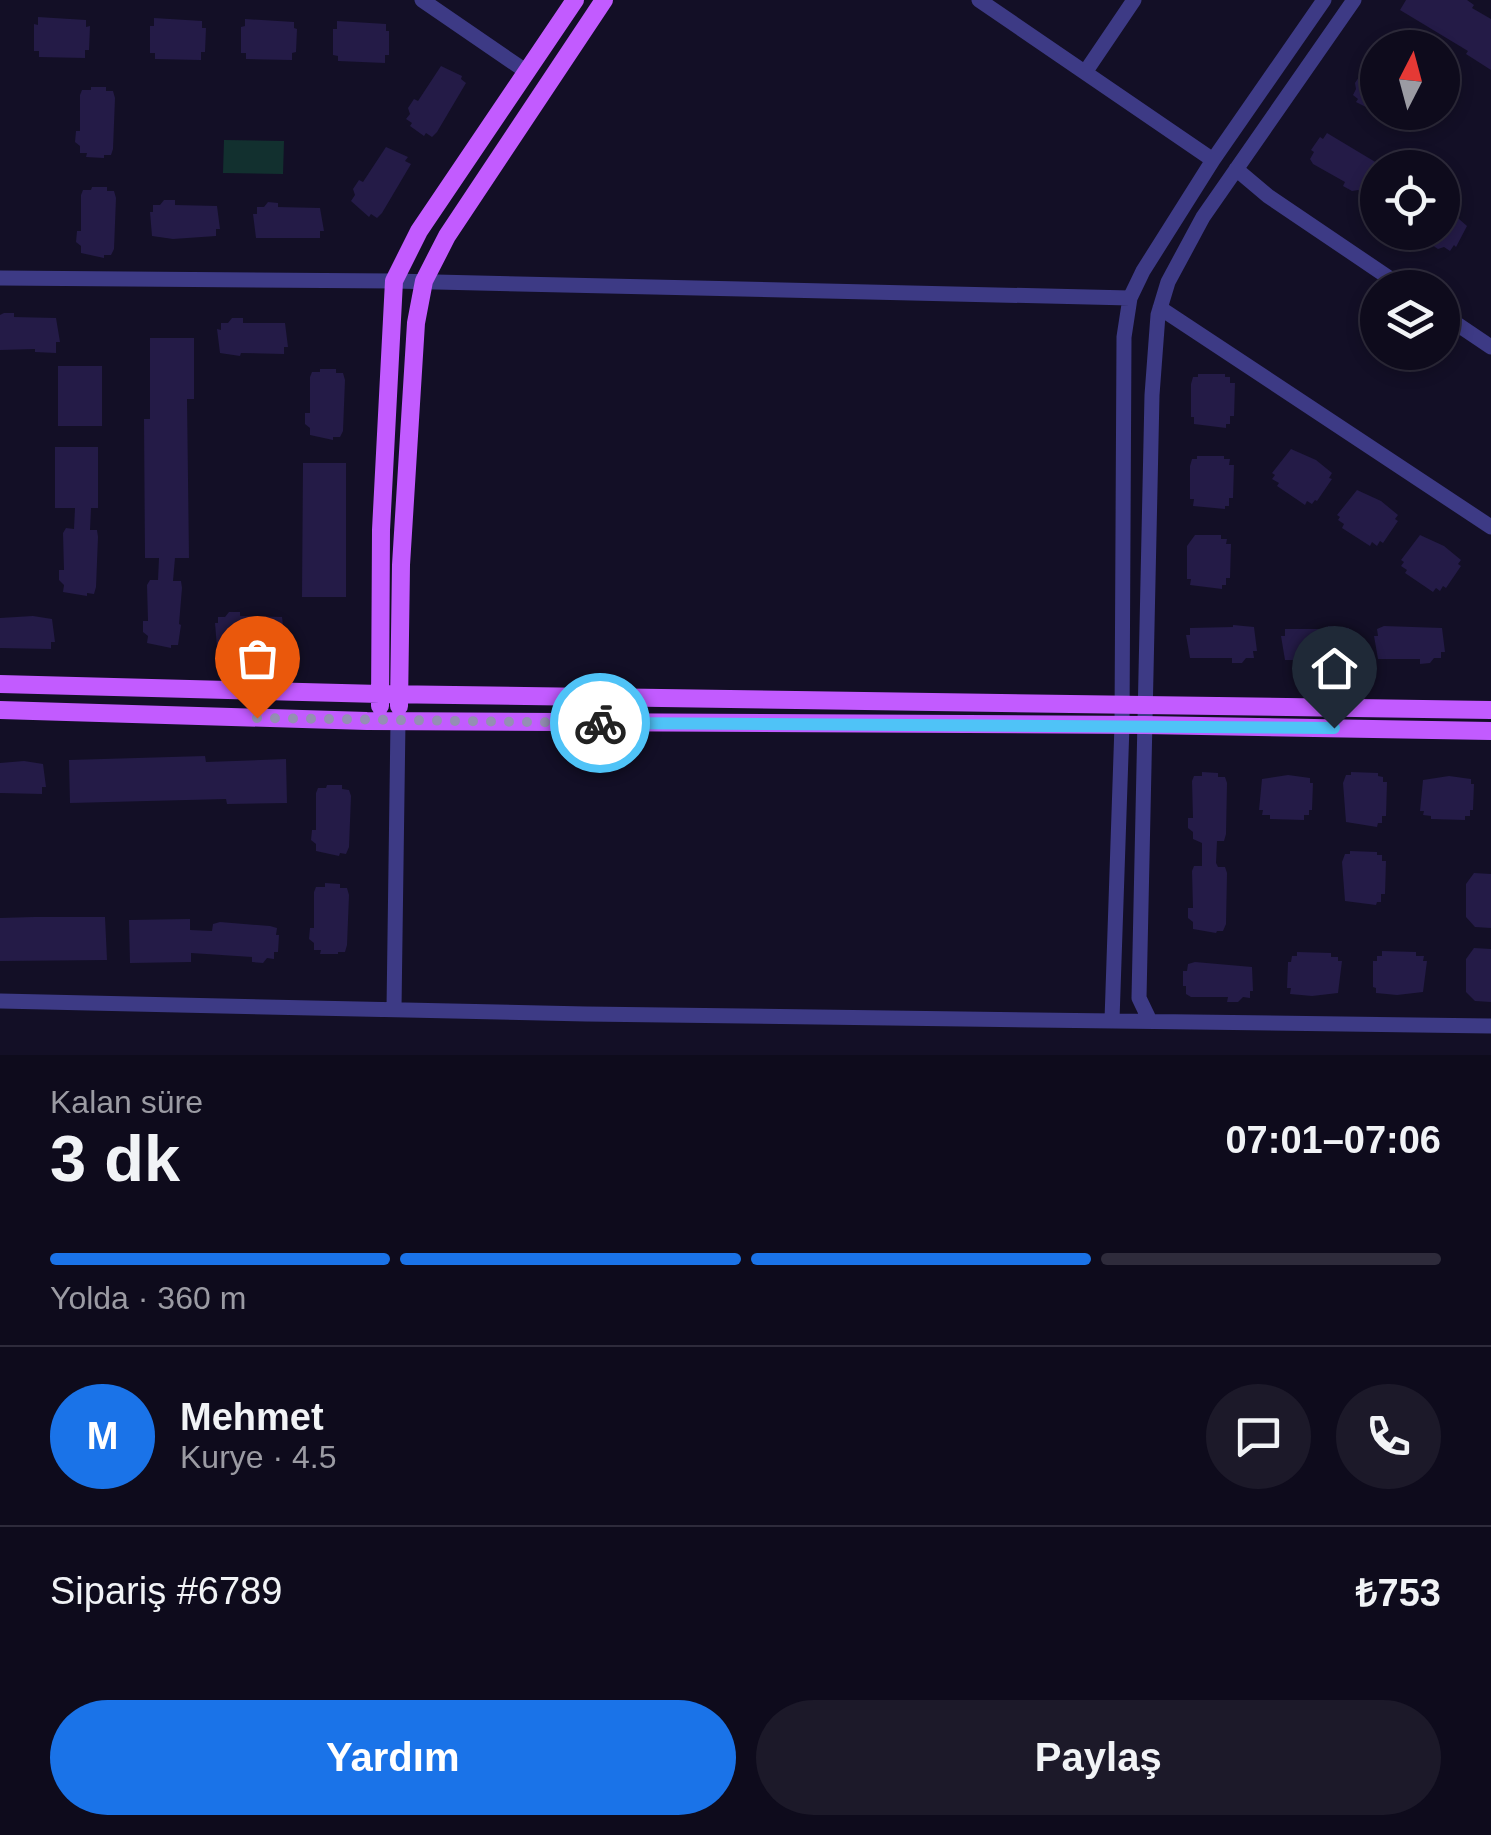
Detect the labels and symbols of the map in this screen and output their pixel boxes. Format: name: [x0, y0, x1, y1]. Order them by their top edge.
north arrow: [1360, 30, 1460, 130]
pin: [215, 616, 300, 719]
pin: [1292, 626, 1377, 729]
courier: [550, 673, 650, 773]

